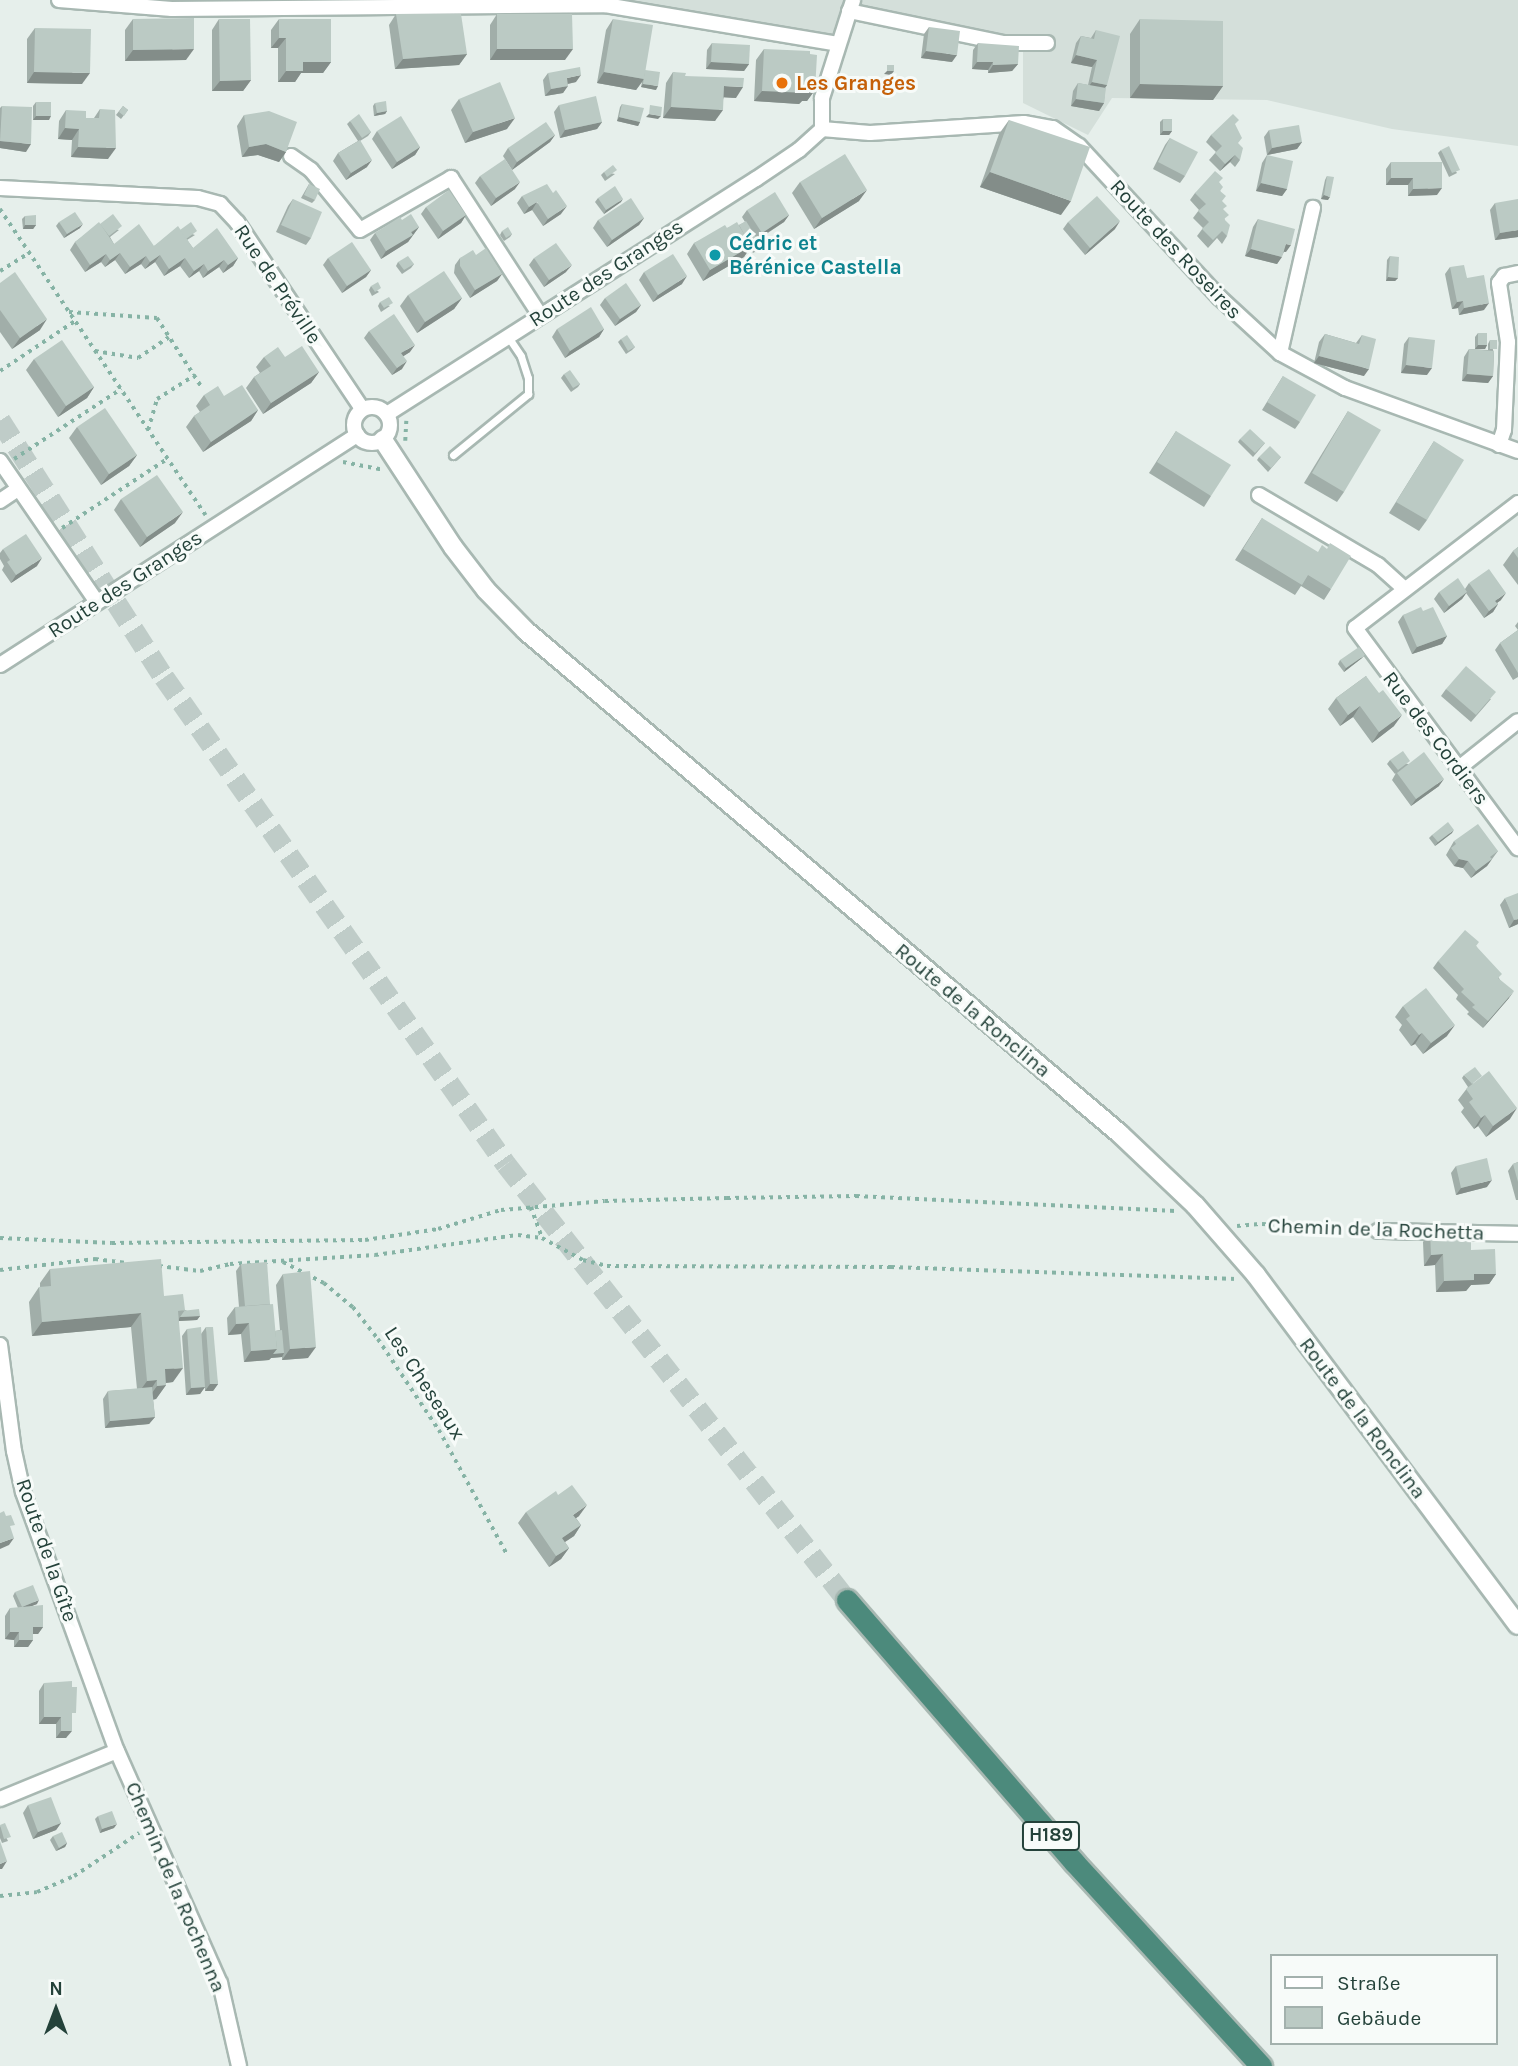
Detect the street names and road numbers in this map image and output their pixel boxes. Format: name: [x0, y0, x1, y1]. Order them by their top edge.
street label: Route des Roseires: [1105, 174, 1247, 324]
street label: Route des Granges: [524, 214, 688, 332]
street label: Rue de Préville: [229, 219, 327, 349]
street label: Route des Granges: [43, 525, 207, 643]
street label: Rue des Cordiers: [1378, 666, 1494, 810]
street label: Route de la Ronclina: [890, 937, 1056, 1083]
street label: Chemin de la Rochetta: [1267, 1213, 1485, 1245]
street label: Les Cheseaux: [379, 1322, 471, 1444]
street label: Route de la Ronclina: [1294, 1332, 1432, 1504]
street label: Route de la Gîte: [11, 1475, 83, 1625]
street label: Chemin de la Rochenna: [120, 1778, 232, 1996]
road number: H189: [1021, 1820, 1081, 1852]

